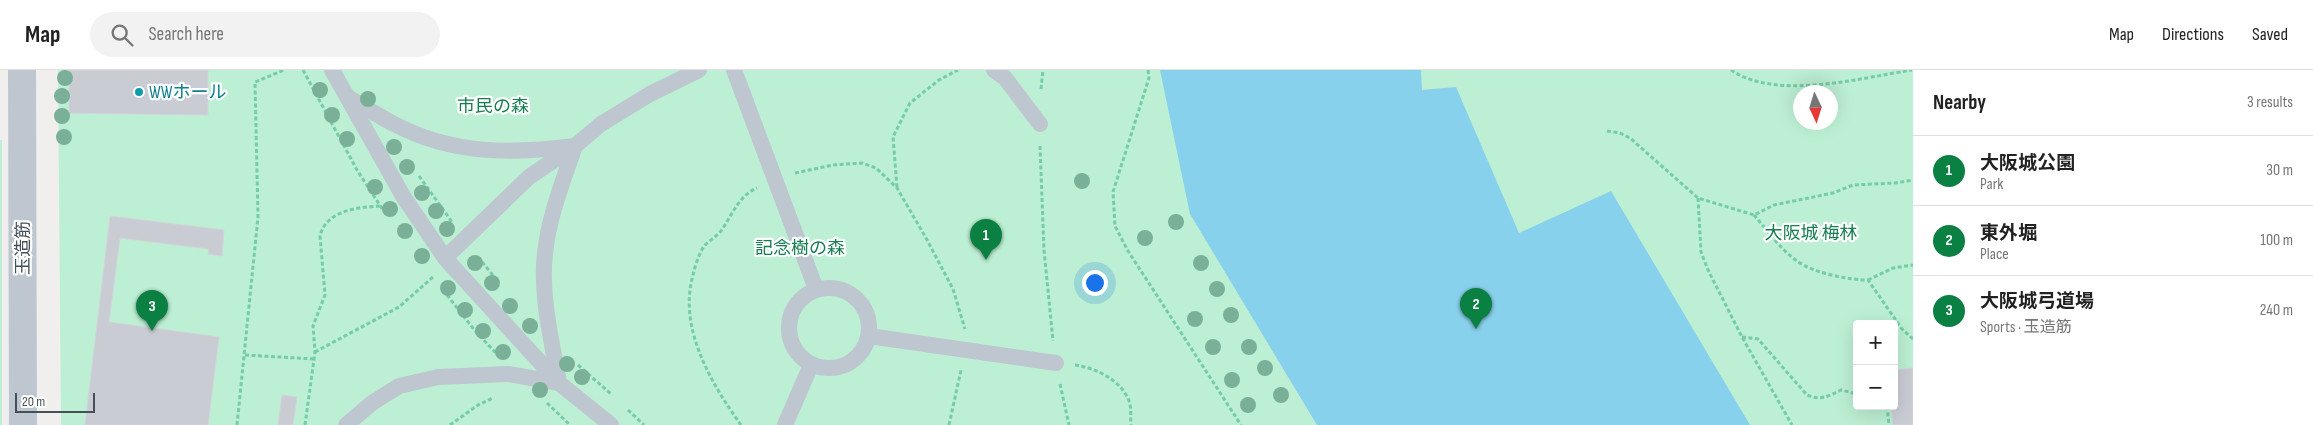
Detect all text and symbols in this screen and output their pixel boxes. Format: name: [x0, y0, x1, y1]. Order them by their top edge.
search box: [90, 12, 440, 57]
text: Map: [25, 20, 60, 49]
icon: search: [108, 21, 136, 49]
text: Search here: [148, 23, 224, 46]
text: Map: [2109, 24, 2134, 45]
text: Directions: [2162, 24, 2224, 45]
text: Saved: [2252, 24, 2288, 45]
place label: WWホール: [149, 82, 226, 103]
north arrow: [1793, 85, 1838, 130]
marker: WWホール: [133, 86, 145, 98]
text: Nearby: [1933, 90, 1986, 115]
text: 3 results: [2247, 93, 2293, 112]
park label: 市民の森: [457, 96, 529, 117]
text: 大阪城公園: [1980, 152, 2075, 175]
text: 1: [1946, 161, 1952, 180]
text: 30 m: [2266, 161, 2293, 180]
text: Park: [1980, 175, 2003, 194]
pin: 1: [970, 219, 1002, 260]
street label: 玉造筋: [13, 221, 34, 275]
text: 東外堀: [1980, 222, 2037, 245]
park label: 大阪城 梅林: [1765, 223, 1857, 244]
text: 2: [1945, 231, 1953, 250]
text: 100 m: [2260, 231, 2293, 250]
park label: 記念樹の森: [755, 238, 845, 259]
text: Place: [1980, 245, 2009, 264]
your location: [1082, 270, 1108, 296]
pin: 2: [1460, 288, 1492, 329]
pin: 3: [136, 290, 168, 331]
text: 大阪城弓道場: [1980, 290, 2094, 313]
text: 3: [1945, 301, 1953, 320]
text: 240 m: [2260, 301, 2293, 320]
text: Sports · 玉造筋: [1980, 318, 2072, 337]
map controls: [1853, 320, 1898, 410]
button: +: [1853, 320, 1898, 365]
button: −: [1853, 365, 1898, 410]
scale bar: [15, 390, 95, 413]
text: 20 m: [22, 393, 45, 410]

